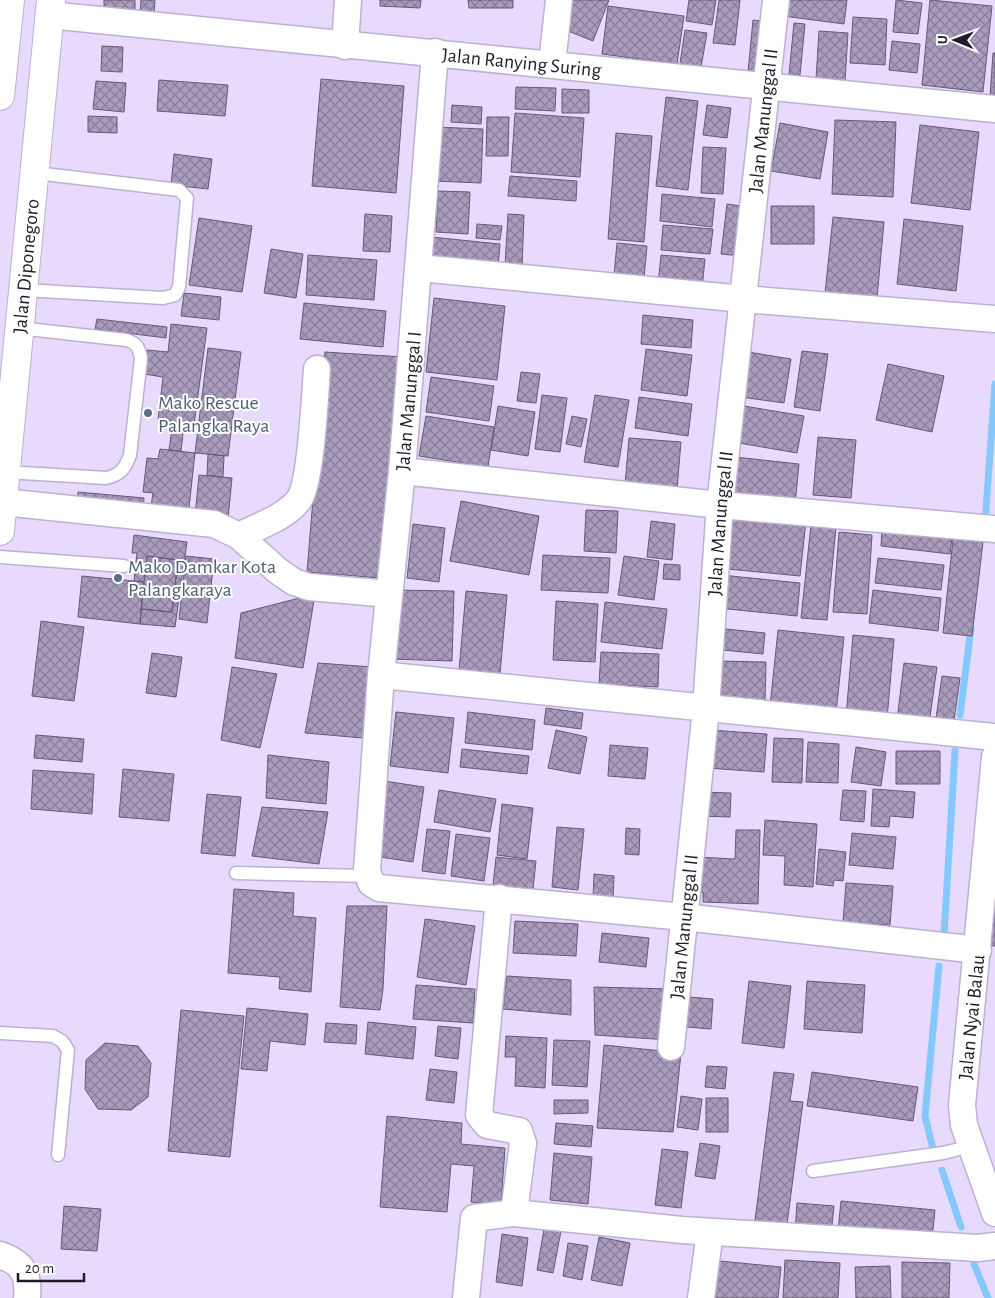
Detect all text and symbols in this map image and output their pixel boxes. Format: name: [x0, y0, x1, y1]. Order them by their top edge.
north arrow: [930, 15, 980, 65]
text: U: [936, 35, 950, 44]
street label: Jalan Ranying Suring: [441, 45, 602, 81]
street label: Jalan Manunggal II: [746, 47, 782, 194]
street label: Jalan Diponegoro: [10, 198, 43, 335]
street label: Jalan Manunggal I: [393, 330, 425, 472]
place label: Mako Rescue Palangka Raya: [158, 393, 270, 436]
marker: Mako Rescue Palangka Raya: [142, 407, 154, 419]
street label: Jalan Manunggal II: [705, 450, 737, 597]
place label: Mako Damkar Kota Palangkaraya: [128, 557, 276, 600]
marker: Mako Damkar Kota Palangkaraya: [112, 572, 124, 584]
street label: Jalan Manunggal II: [667, 853, 702, 1000]
street label: Jalan Nyai Balau: [955, 954, 989, 1081]
scale bar: [18, 1250, 84, 1282]
text: 20 m: [25, 1261, 54, 1276]

